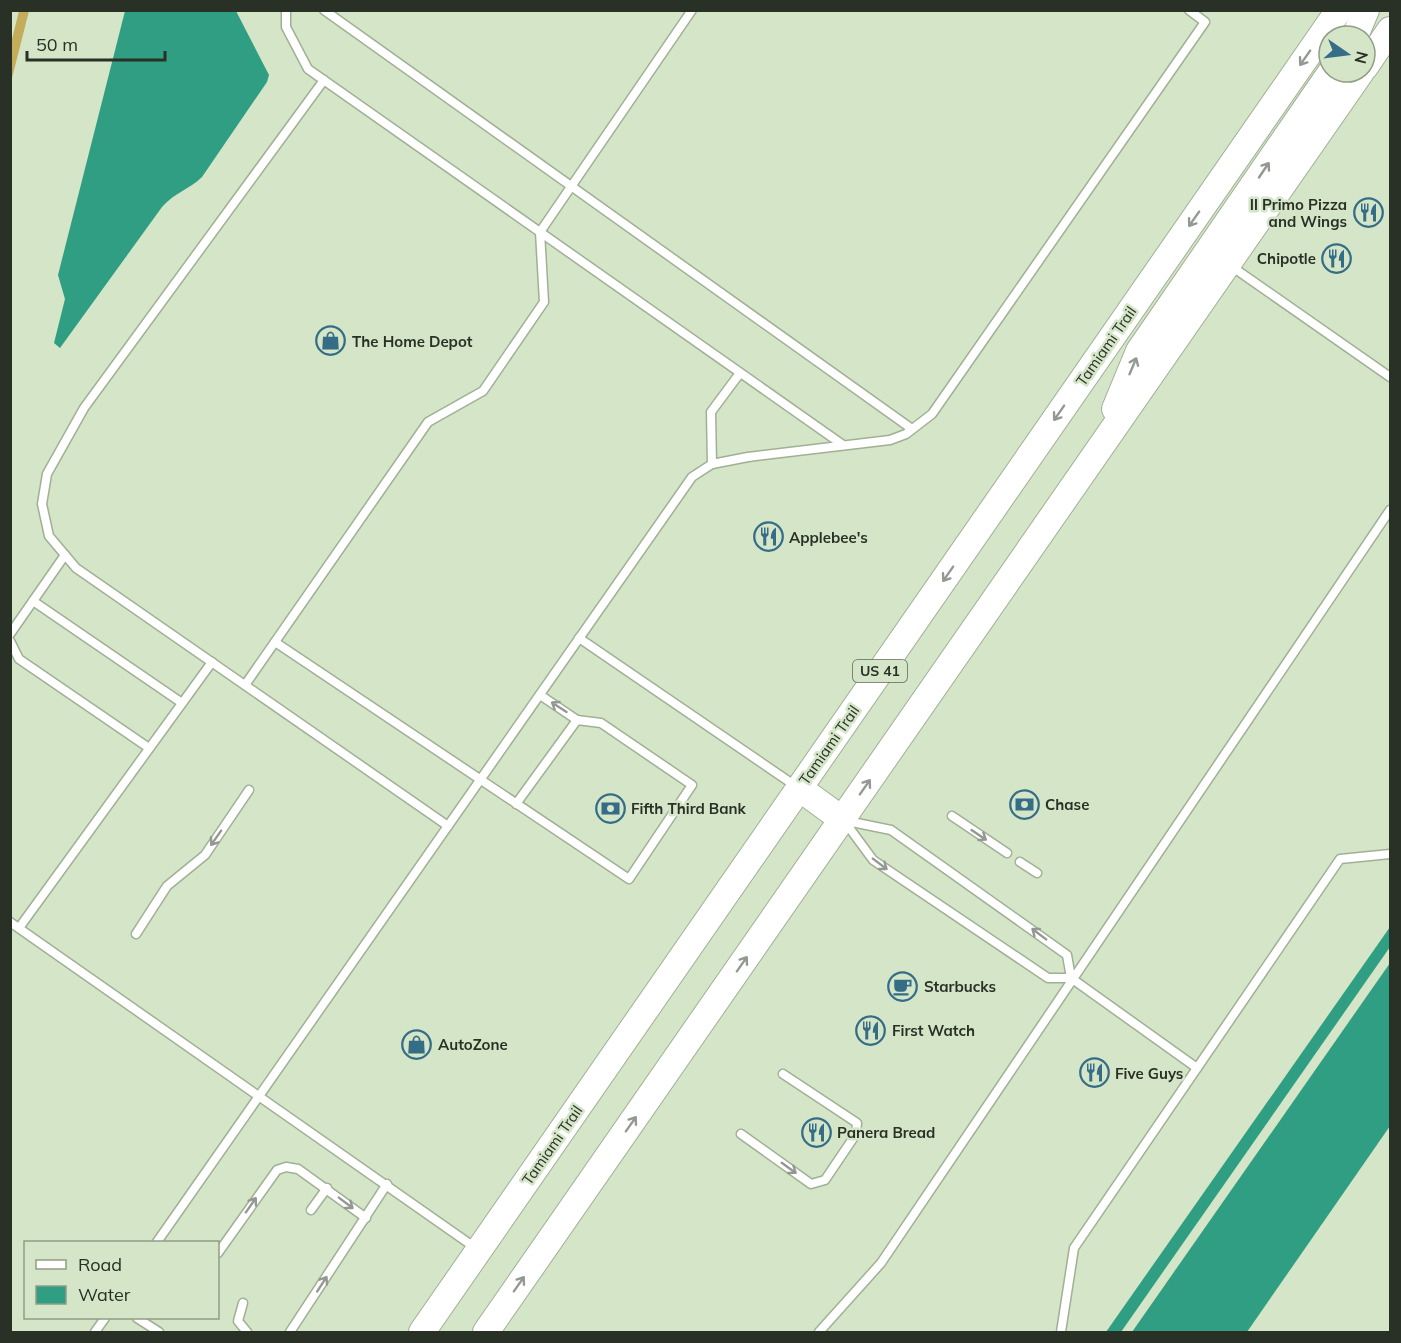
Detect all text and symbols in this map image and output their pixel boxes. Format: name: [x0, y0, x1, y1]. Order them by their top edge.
scale bar: [27, 24, 165, 62]
north arrow: [1317, 24, 1377, 84]
text: 50 m: [36, 33, 78, 56]
text: N: [1350, 49, 1373, 66]
one-way arrow: [1299, 50, 1311, 66]
one-way arrow: [1258, 162, 1270, 178]
place label: Il Primo Pizza and Wings: [1250, 195, 1347, 231]
restaurant icon: Il Primo Pizza and Wings: [1352, 197, 1384, 229]
one-way arrow: [1188, 210, 1200, 226]
restaurant icon: Chipotle: [1321, 242, 1353, 274]
place label: Chipotle: [1257, 249, 1316, 268]
street label: Tamiami Trail: [1072, 303, 1140, 389]
shop icon: The Home Depot: [315, 325, 347, 357]
place label: The Home Depot: [352, 332, 473, 351]
one-way arrow: [1128, 358, 1139, 376]
one-way arrow: [1053, 405, 1065, 421]
restaurant icon: Applebee's: [752, 521, 784, 553]
place label: Applebee's: [789, 528, 868, 547]
one-way arrow: [942, 565, 954, 581]
road number: US 41: [853, 660, 907, 682]
one-way arrow: [550, 701, 567, 714]
street label: Tamiami Trail: [795, 702, 863, 788]
one-way arrow: [859, 779, 871, 795]
bank icon: Chase: [1008, 788, 1040, 820]
bank icon: Fifth Third Bank: [594, 792, 626, 824]
place label: Chase: [1045, 795, 1089, 814]
place label: Fifth Third Bank: [631, 799, 747, 818]
one-way arrow: [971, 828, 988, 841]
one-way arrow: [210, 830, 222, 846]
one-way arrow: [871, 858, 887, 870]
one-way arrow: [1032, 928, 1048, 940]
one-way arrow: [736, 957, 748, 973]
cafe icon: Starbucks: [887, 970, 919, 1002]
place label: Starbucks: [924, 977, 996, 996]
restaurant icon: First Watch: [855, 1014, 887, 1046]
place label: First Watch: [892, 1021, 975, 1040]
shop icon: AutoZone: [401, 1028, 433, 1060]
place label: AutoZone: [438, 1035, 508, 1054]
restaurant icon: Five Guys: [1078, 1057, 1110, 1089]
place label: Five Guys: [1115, 1064, 1183, 1083]
street label: Tamiami Trail: [518, 1102, 586, 1188]
restaurant icon: Panera Bread: [800, 1116, 832, 1148]
one-way arrow: [625, 1117, 637, 1133]
place label: Panera Bread: [837, 1123, 935, 1142]
one-way arrow: [780, 1162, 796, 1174]
one-way arrow: [338, 1197, 354, 1209]
one-way arrow: [245, 1198, 257, 1214]
legend: [24, 1241, 219, 1319]
text: Road: [78, 1253, 122, 1276]
one-way arrow: [316, 1275, 329, 1292]
one-way arrow: [513, 1276, 526, 1293]
text: Water: [78, 1283, 131, 1306]

